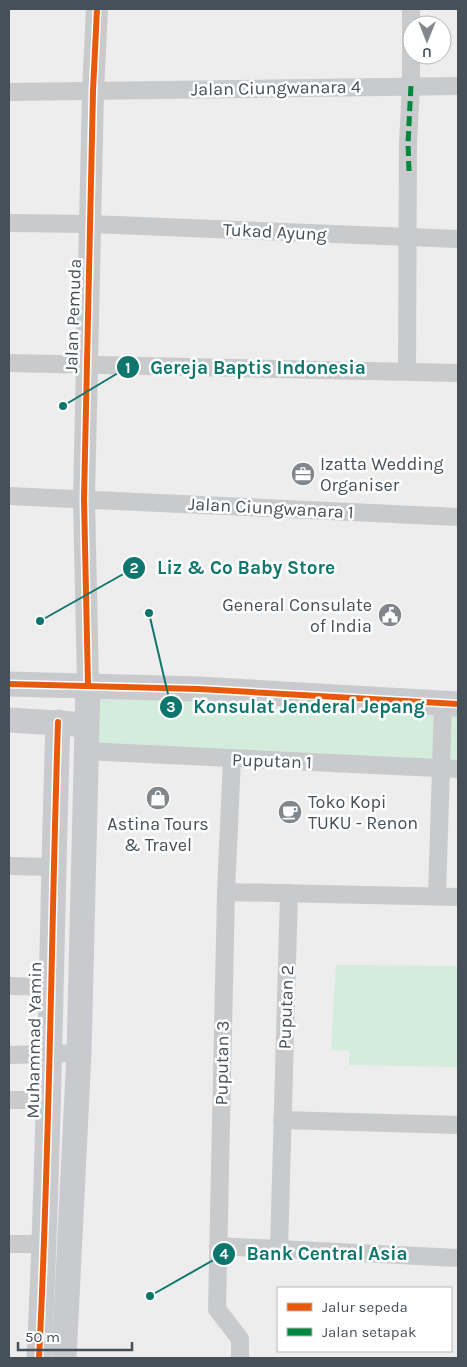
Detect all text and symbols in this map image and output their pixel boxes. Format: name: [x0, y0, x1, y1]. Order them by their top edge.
north arrow: [402, 15, 452, 65]
text: U: [422, 44, 432, 61]
street label: Jalan Ciungwanara 4: [191, 76, 361, 100]
street label: Tukad Ayung: [223, 218, 327, 246]
street label: Jalan Pemuda: [60, 258, 86, 374]
callout: Gereja Baptis Indonesia: [116, 350, 376, 384]
text: Gereja Baptis Indonesia: [150, 357, 366, 379]
text: 1: [125, 359, 131, 377]
place label: Izatta Wedding Organiser: [320, 453, 444, 496]
office icon: Izatta Wedding Organiser: [290, 461, 316, 487]
street label: Jalan Ciungwanara 1: [188, 493, 354, 523]
callout: Liz & Co Baby Store: [122, 551, 345, 585]
text: Liz & Co Baby Store: [157, 557, 335, 579]
text: 2: [129, 559, 139, 577]
place label: General Consulate of India: [222, 594, 372, 637]
public building icon: General Consulate of India: [377, 602, 403, 628]
callout: Konsulat Jenderal Jepang: [158, 690, 435, 724]
text: Konsulat Jenderal Jepang: [193, 696, 425, 718]
text: 3: [166, 698, 176, 716]
street label: Puputan 1: [232, 749, 312, 773]
shop icon: Astina Tours & Travel: [145, 785, 171, 811]
place label: Toko Kopi TUKU - Renon: [308, 791, 418, 834]
cafe icon: Toko Kopi TUKU - Renon: [277, 799, 303, 825]
place label: Astina Tours & Travel: [107, 813, 209, 856]
street label: Muhammad Yamin: [22, 961, 46, 1119]
street label: Puputan 2: [274, 964, 298, 1050]
street label: Puputan 3: [210, 1020, 234, 1106]
callout: Bank Central Asia: [212, 1237, 418, 1271]
text: Bank Central Asia: [246, 1243, 408, 1265]
text: 4: [220, 1245, 229, 1263]
legend: [277, 1287, 452, 1352]
text: Jalur sepeda: [322, 1298, 408, 1316]
scale bar: [18, 1320, 131, 1352]
text: Jalan setapak: [322, 1323, 416, 1341]
text: 50 m: [25, 1328, 60, 1346]

